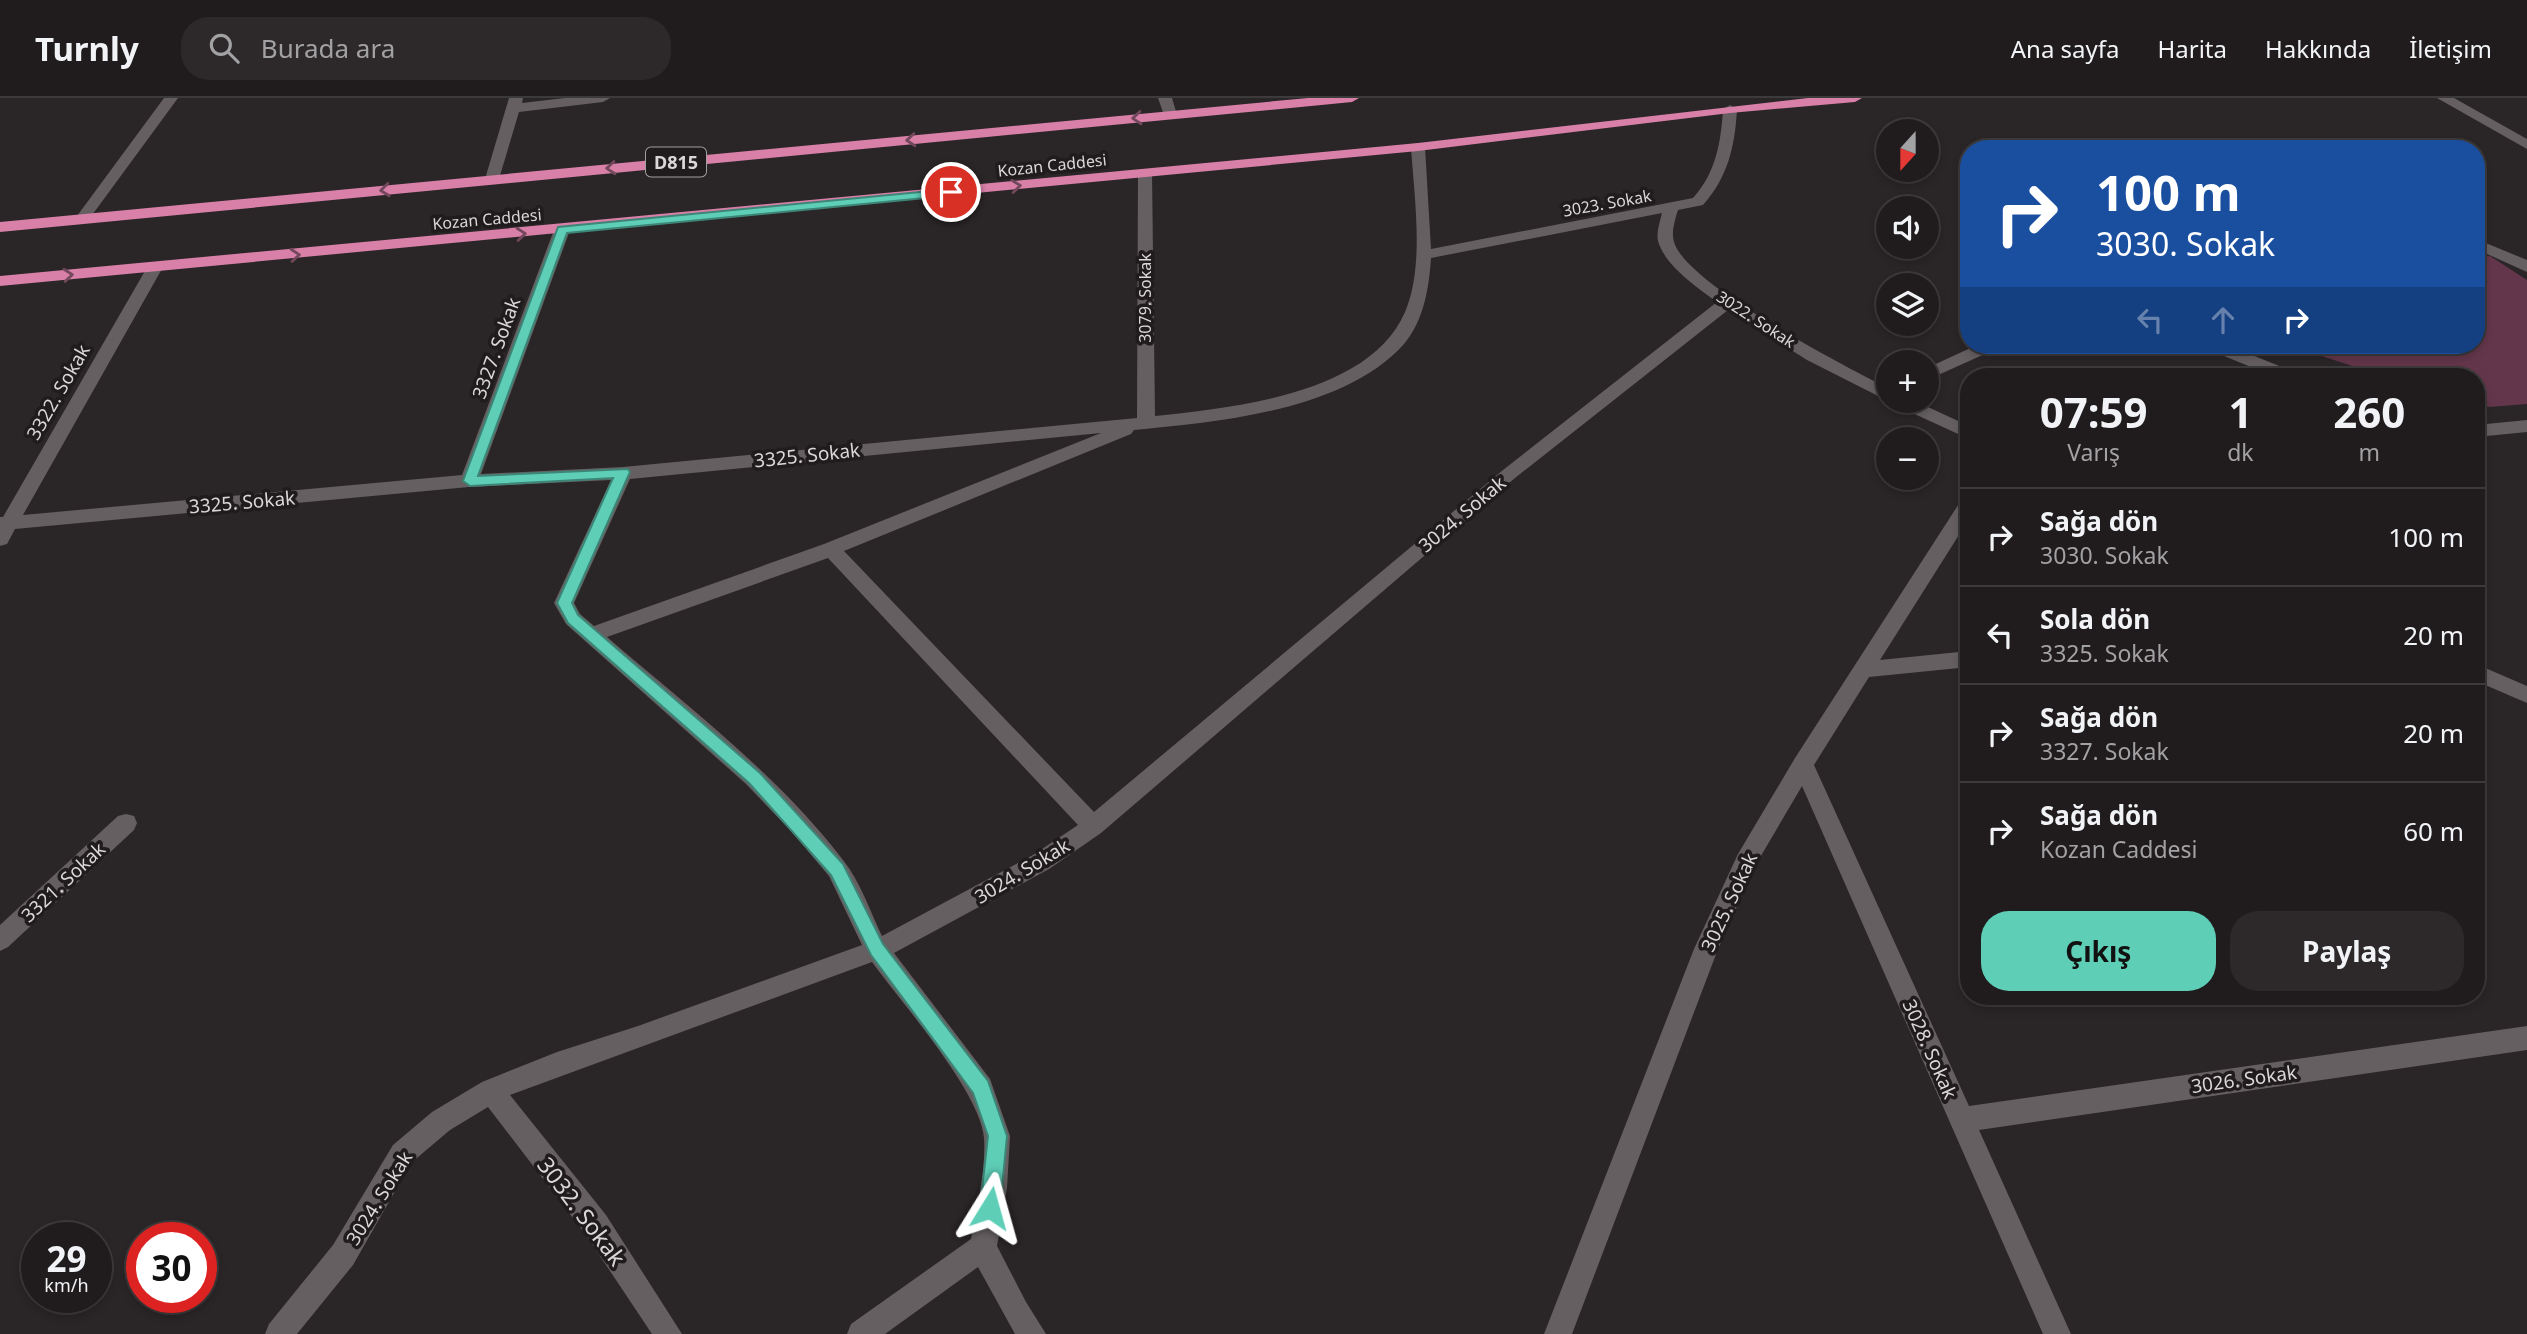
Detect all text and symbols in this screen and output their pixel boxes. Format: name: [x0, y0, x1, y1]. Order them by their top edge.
search box: [181, 17, 671, 80]
text: Turnly: [35, 26, 139, 71]
icon: search: [205, 29, 243, 67]
text: Burada ara: [261, 30, 395, 66]
text: Ana sayfa: [2011, 32, 2120, 65]
text: Harita: [2158, 32, 2227, 65]
text: Hakkında: [2265, 32, 2371, 65]
text: İletişim: [2409, 32, 2492, 65]
one-way arrow: [1131, 110, 1142, 125]
north arrow: [1876, 119, 1939, 182]
map controls: [1876, 119, 1939, 490]
one-way arrow: [905, 132, 917, 147]
road number: D815: [646, 148, 706, 176]
street label: Kozan Caddesi: [996, 148, 1108, 182]
text: 100 m: [2096, 159, 2241, 225]
one-way arrow: [605, 160, 616, 175]
pin: [921, 162, 981, 222]
icon: right: [1981, 168, 2072, 259]
icon: arrive: [932, 173, 970, 211]
one-way arrow: [1011, 179, 1022, 194]
one-way arrow: [379, 182, 390, 197]
street label: 3023. Sokak: [1561, 184, 1653, 222]
button: sound: [1876, 196, 1939, 259]
street label: Kozan Caddesi: [431, 203, 543, 235]
text: 3030. Sokak: [2096, 222, 2275, 265]
one-way arrow: [516, 227, 527, 242]
one-way arrow: [289, 247, 300, 262]
street label: 3079. Sokak: [1134, 253, 1156, 343]
one-way arrow: [63, 268, 74, 283]
button: layers: [1876, 273, 1939, 336]
street label: 3022. Sokak: [1712, 285, 1800, 353]
street label: 3327. Sokak: [466, 294, 526, 402]
icon: left: [2131, 301, 2169, 339]
icon: ahead: [2204, 301, 2242, 339]
icon: right: [2277, 301, 2315, 339]
street label: 3322. Sokak: [20, 339, 96, 445]
button: +: [1876, 350, 1939, 413]
text: 07:59: [2040, 383, 2148, 440]
text: 1: [2228, 383, 2252, 440]
text: 260: [2333, 383, 2405, 440]
button: −: [1876, 427, 1939, 490]
text: Varış: [2067, 436, 2120, 468]
text: dk: [2227, 436, 2254, 468]
text: m: [2359, 436, 2380, 468]
street label: 3325. Sokak: [753, 437, 861, 473]
street label: 3024. Sokak: [1413, 470, 1511, 558]
street label: 3325. Sokak: [188, 484, 296, 520]
text: Sağa dön: [2040, 503, 2158, 539]
icon: right: [1981, 518, 2019, 556]
text: 100 m: [2388, 519, 2464, 555]
text: 3030. Sokak: [2040, 539, 2169, 571]
text: Sola dön: [2040, 601, 2150, 637]
icon: left: [1981, 616, 2019, 654]
text: 20 m: [2403, 617, 2464, 653]
text: 3325. Sokak: [2040, 637, 2169, 669]
text: Sağa dön: [2040, 699, 2158, 735]
icon: right: [1981, 714, 2019, 752]
text: 20 m: [2403, 715, 2464, 751]
text: 3327. Sokak: [2040, 735, 2169, 767]
text: Sağa dön: [2040, 797, 2158, 833]
icon: right: [1981, 812, 2019, 850]
text: 60 m: [2403, 813, 2464, 849]
street label: 3024. Sokak: [970, 832, 1074, 910]
text: Kozan Caddesi: [2040, 833, 2197, 865]
street label: 3321. Sokak: [15, 836, 111, 928]
street label: 3025. Sokak: [1695, 848, 1763, 956]
button: Çıkış: [1981, 911, 2216, 991]
button: Paylaş: [2230, 911, 2464, 991]
street label: 3028. Sokak: [1896, 995, 1964, 1103]
street label: 3026. Sokak: [2190, 1059, 2298, 1099]
street label: 3024. Sokak: [340, 1146, 418, 1250]
street label: 3032. Sokak: [530, 1150, 634, 1273]
position arrow: [953, 1171, 1027, 1245]
speed limit sign: 30: [126, 1222, 217, 1313]
text: 29: [46, 1235, 87, 1282]
text: km/h: [44, 1273, 89, 1297]

